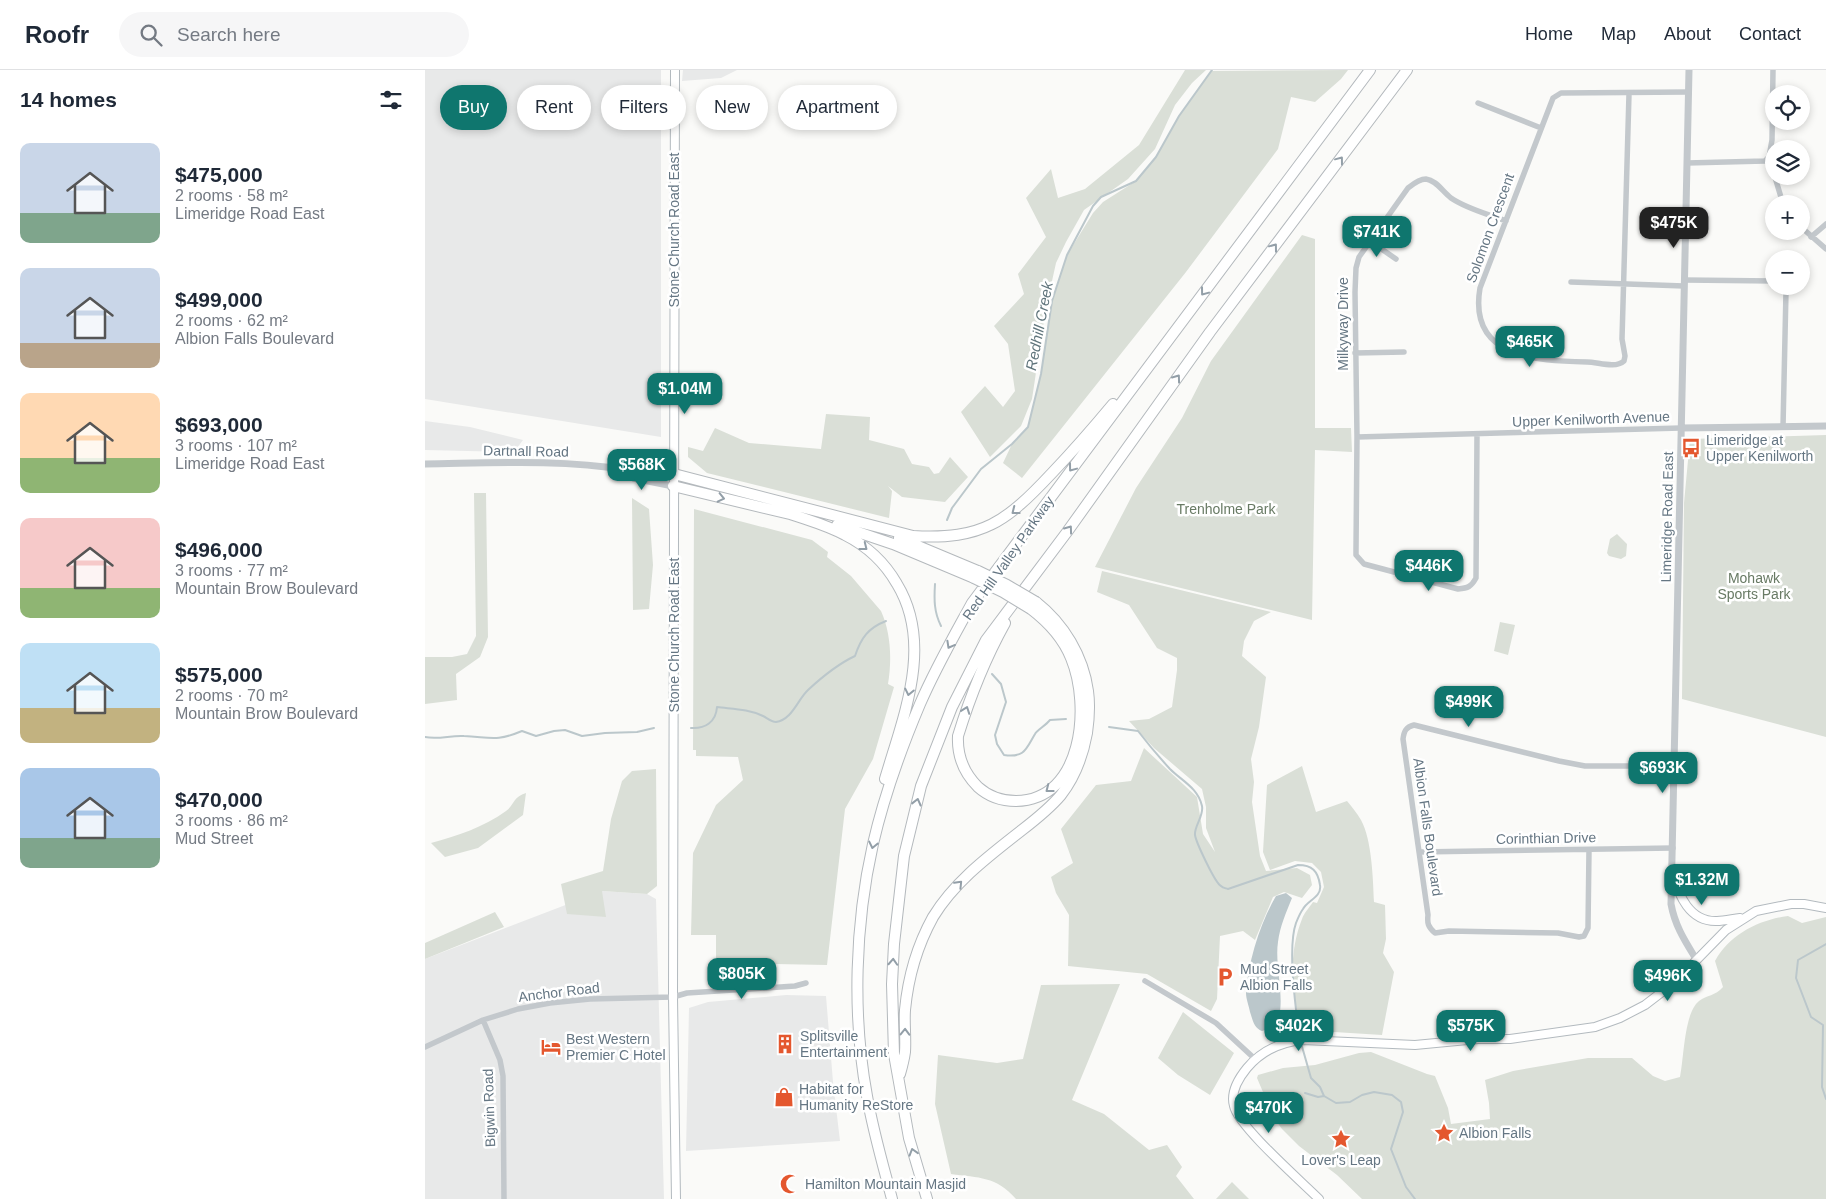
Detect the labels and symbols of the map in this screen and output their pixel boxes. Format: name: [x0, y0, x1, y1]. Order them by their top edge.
street label: Stone Church Road East: [666, 152, 682, 307]
one-way arrow: [1334, 156, 1343, 166]
street label: Solomon Crescent: [1463, 171, 1517, 285]
pin: $475K: [1639, 206, 1709, 249]
pin: $741K: [1342, 216, 1412, 258]
one-way arrow: [1268, 243, 1277, 253]
street label: Milkyway Drive: [1335, 277, 1351, 371]
water label: Redhill Creek: [1022, 279, 1056, 372]
one-way arrow: [1201, 286, 1209, 295]
pin: $465K: [1495, 326, 1565, 368]
pin: $1.04M: [644, 372, 726, 415]
one-way arrow: [1171, 374, 1180, 384]
street label: Upper Kenilworth Avenue: [1512, 408, 1670, 430]
place label: Limeridge at Upper Kenilworth: [1706, 432, 1813, 464]
bus stop icon: Limeridge at Upper Kenilworth: [1680, 437, 1702, 459]
street label: Dartnall Road: [483, 442, 569, 460]
pin: $568K: [607, 448, 677, 491]
street label: Limeridge Road East: [1658, 451, 1676, 583]
one-way arrow: [1070, 462, 1078, 471]
one-way arrow: [716, 492, 725, 503]
street label: Red Hill Valley Parkway: [959, 493, 1057, 623]
park label: Trenholme Park: [1176, 501, 1277, 517]
one-way arrow: [1011, 505, 1020, 514]
one-way arrow: [1063, 525, 1072, 535]
one-way arrow: [858, 541, 868, 550]
pin: $446K: [1394, 550, 1464, 592]
street label: Stone Church Road East: [666, 557, 682, 712]
park label: Mohawk Sports Park: [1717, 570, 1792, 602]
one-way arrow: [946, 639, 956, 648]
pin: $499K: [1434, 686, 1504, 728]
one-way arrow: [904, 688, 915, 697]
one-way arrow: [960, 706, 970, 715]
pin: $693K: [1628, 752, 1698, 794]
street label: Albion Falls Boulevard: [1410, 757, 1446, 897]
one-way arrow: [1045, 783, 1055, 792]
one-way arrow: [911, 797, 922, 806]
street label: Corinthian Drive: [1496, 829, 1597, 847]
one-way arrow: [869, 841, 879, 850]
pin: $1.32M: [1661, 864, 1743, 906]
one-way arrow: [953, 880, 962, 889]
pin: $805K: [707, 958, 777, 1000]
one-way arrow: [887, 958, 898, 966]
pin: $496K: [1633, 960, 1703, 1002]
place label: Mud Street Albion Falls: [1240, 961, 1312, 993]
parking icon: Mud Street Albion Falls: [1214, 966, 1236, 988]
street label: Anchor Road: [517, 979, 601, 1005]
pin: $402K: [1264, 1010, 1334, 1052]
pin: $575K: [1436, 1010, 1506, 1052]
place label: Splitsville Entertainment: [800, 1028, 887, 1060]
one-way arrow: [900, 1028, 910, 1036]
place label: Best Western Premier C Hotel: [566, 1031, 666, 1063]
building icon: Splitsville Entertainment: [774, 1033, 796, 1055]
hotel icon: Best Western Premier C Hotel: [540, 1036, 562, 1058]
street label: Bigwin Road: [480, 1068, 498, 1148]
place label: Habitat for Humanity ReStore: [799, 1081, 914, 1113]
shop icon: Habitat for Humanity ReStore: [773, 1086, 795, 1108]
pin: $470K: [1234, 1092, 1304, 1134]
place icon: Albion Falls: [1433, 1122, 1455, 1144]
place label: Albion Falls: [1459, 1125, 1531, 1141]
place icon: Lover's Leap: [1330, 1128, 1352, 1150]
one-way arrow: [909, 1149, 919, 1157]
place label: Lover's Leap: [1301, 1152, 1381, 1168]
mosque icon: Hamilton Mountain Masjid: [779, 1173, 801, 1195]
place label: Hamilton Mountain Masjid: [805, 1176, 966, 1192]

